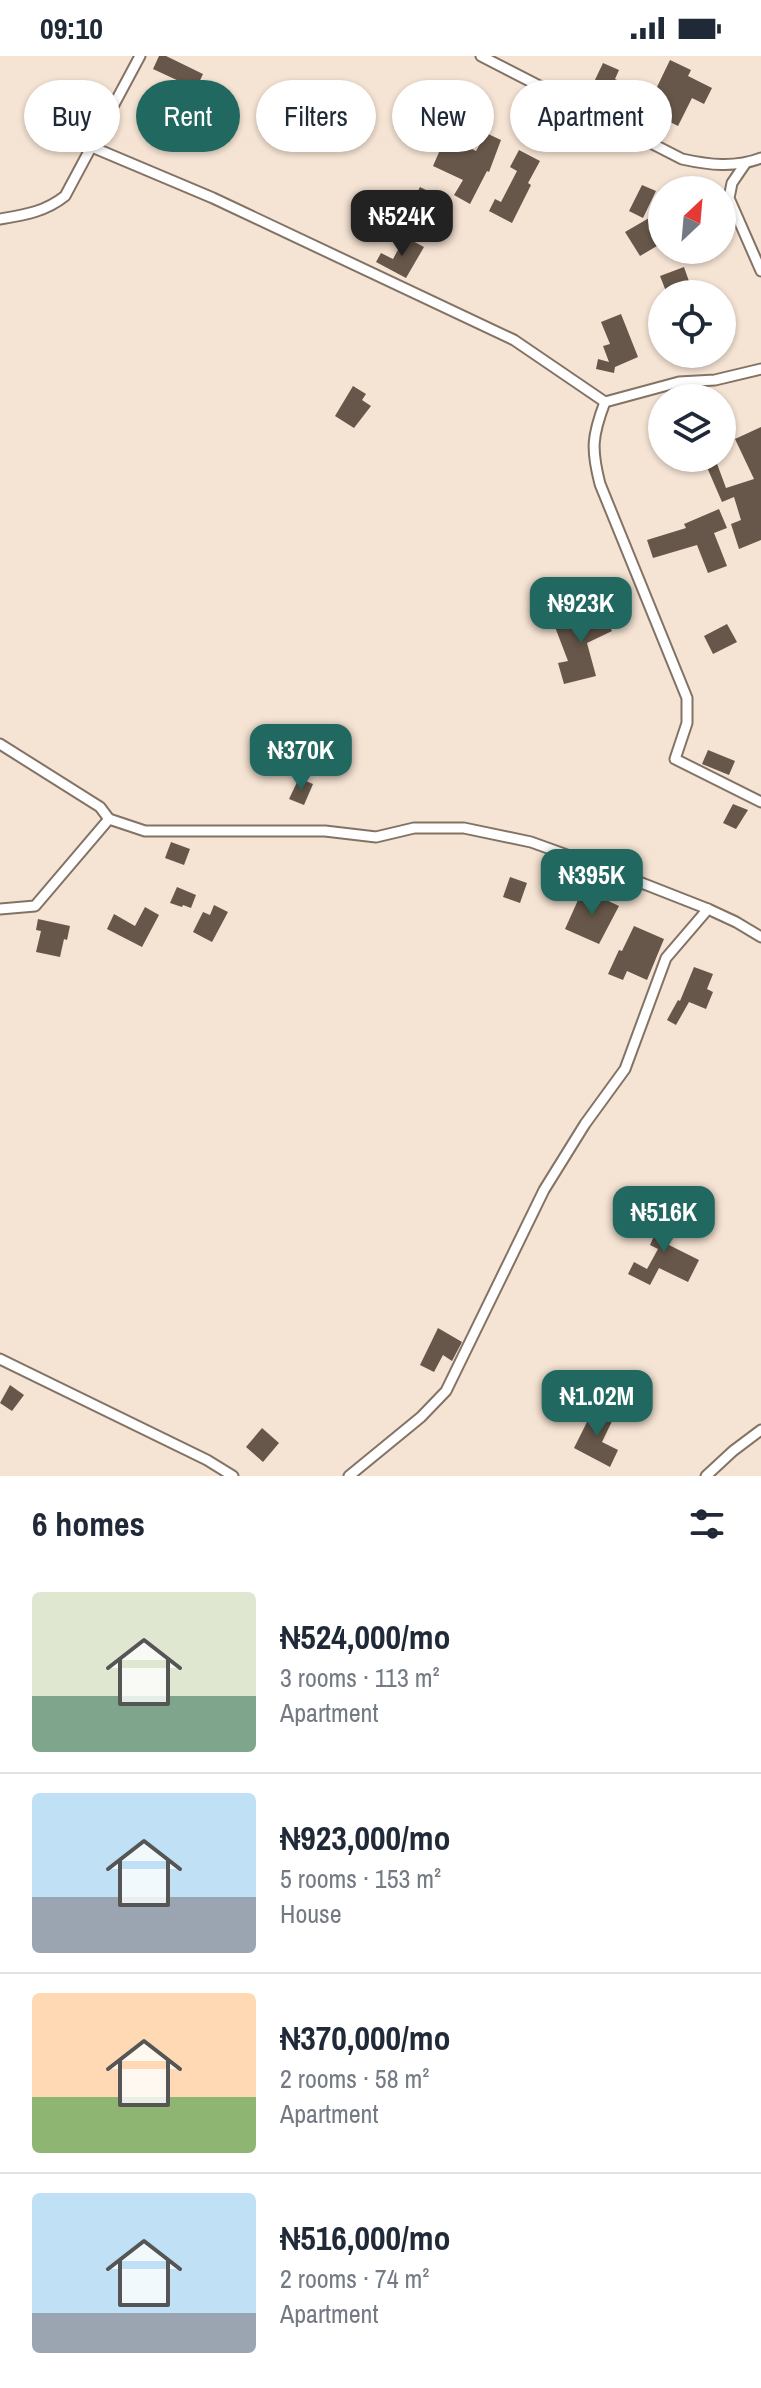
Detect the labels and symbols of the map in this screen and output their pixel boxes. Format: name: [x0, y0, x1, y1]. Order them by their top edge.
north arrow: [648, 176, 736, 264]
pin: ₦524K: [346, 190, 458, 258]
pin: ₦923K: [525, 577, 637, 645]
pin: ₦370K: [245, 724, 357, 792]
pin: ₦395K: [536, 849, 648, 917]
pin: ₦516K: [608, 1186, 720, 1254]
pin: ₦1.02M: [532, 1370, 662, 1438]

